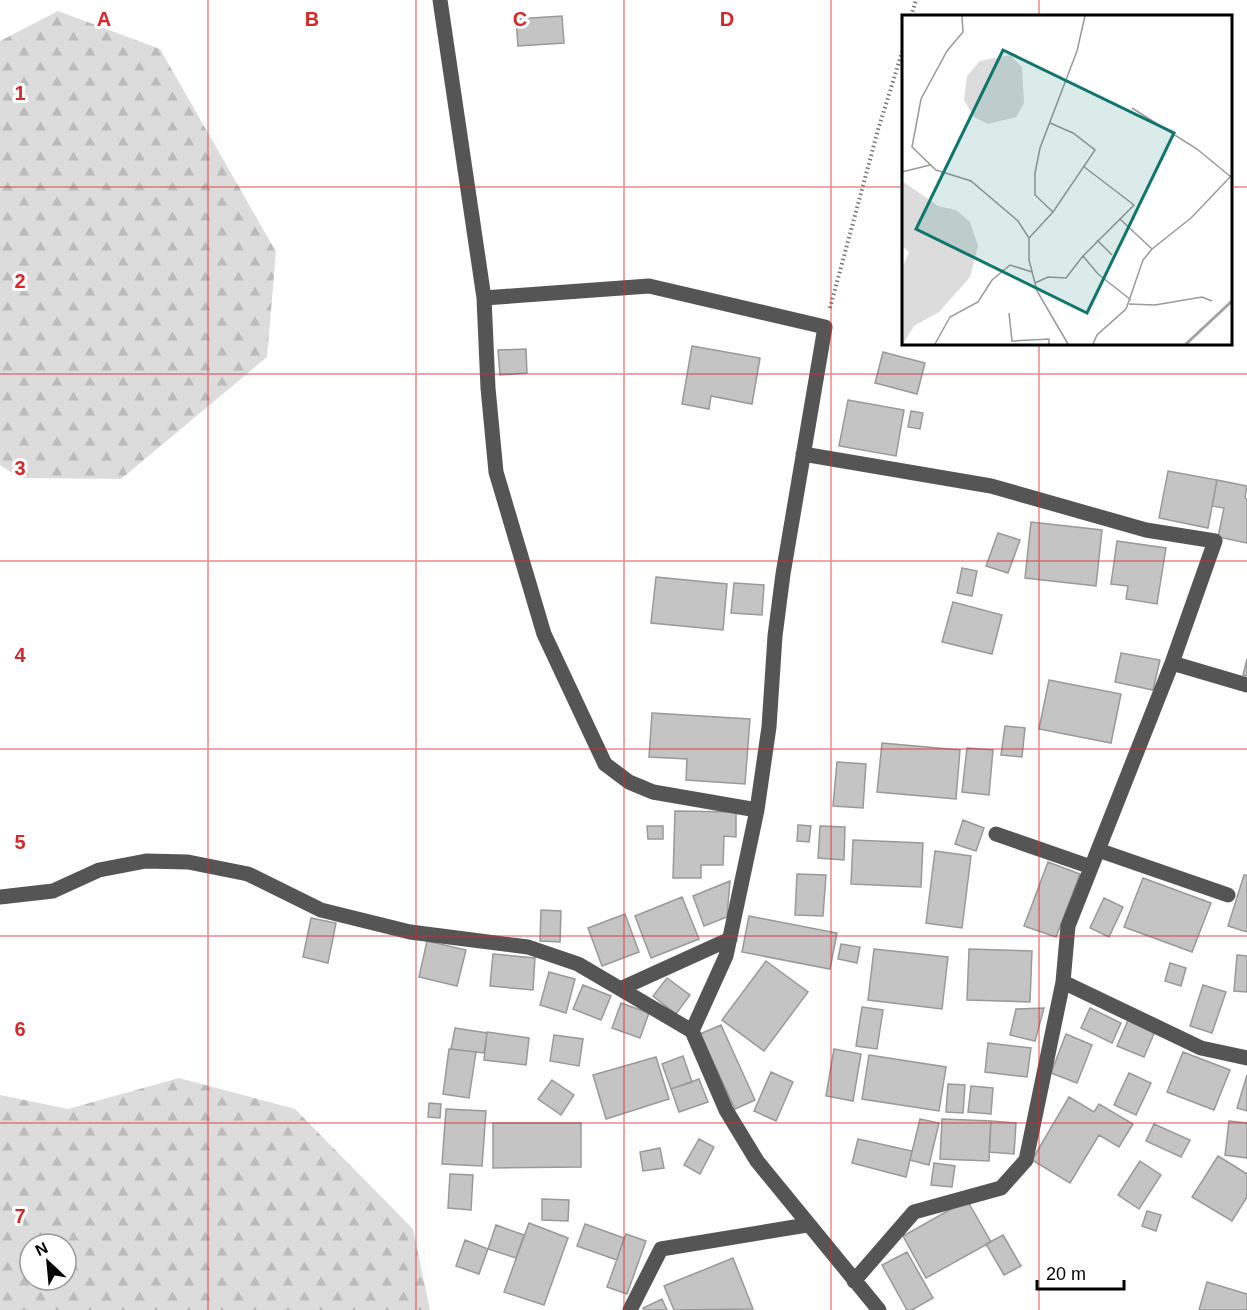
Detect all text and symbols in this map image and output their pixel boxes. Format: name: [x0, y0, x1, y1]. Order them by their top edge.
text: A: [97, 8, 111, 30]
text: B: [305, 8, 319, 30]
text: C: [513, 8, 527, 30]
text: D: [720, 8, 734, 30]
inset map: [902, 15, 1232, 345]
text: 1: [14, 82, 26, 104]
text: 2: [14, 270, 26, 292]
text: 3: [14, 457, 26, 479]
text: 4: [14, 644, 26, 666]
text: 5: [14, 831, 26, 853]
text: 6: [14, 1018, 26, 1040]
text: 7: [14, 1205, 26, 1227]
north arrow: [18, 1232, 78, 1292]
text: N: [33, 1239, 51, 1259]
scale bar: [1037, 1253, 1124, 1291]
text: 20 m: [1046, 1264, 1086, 1284]

